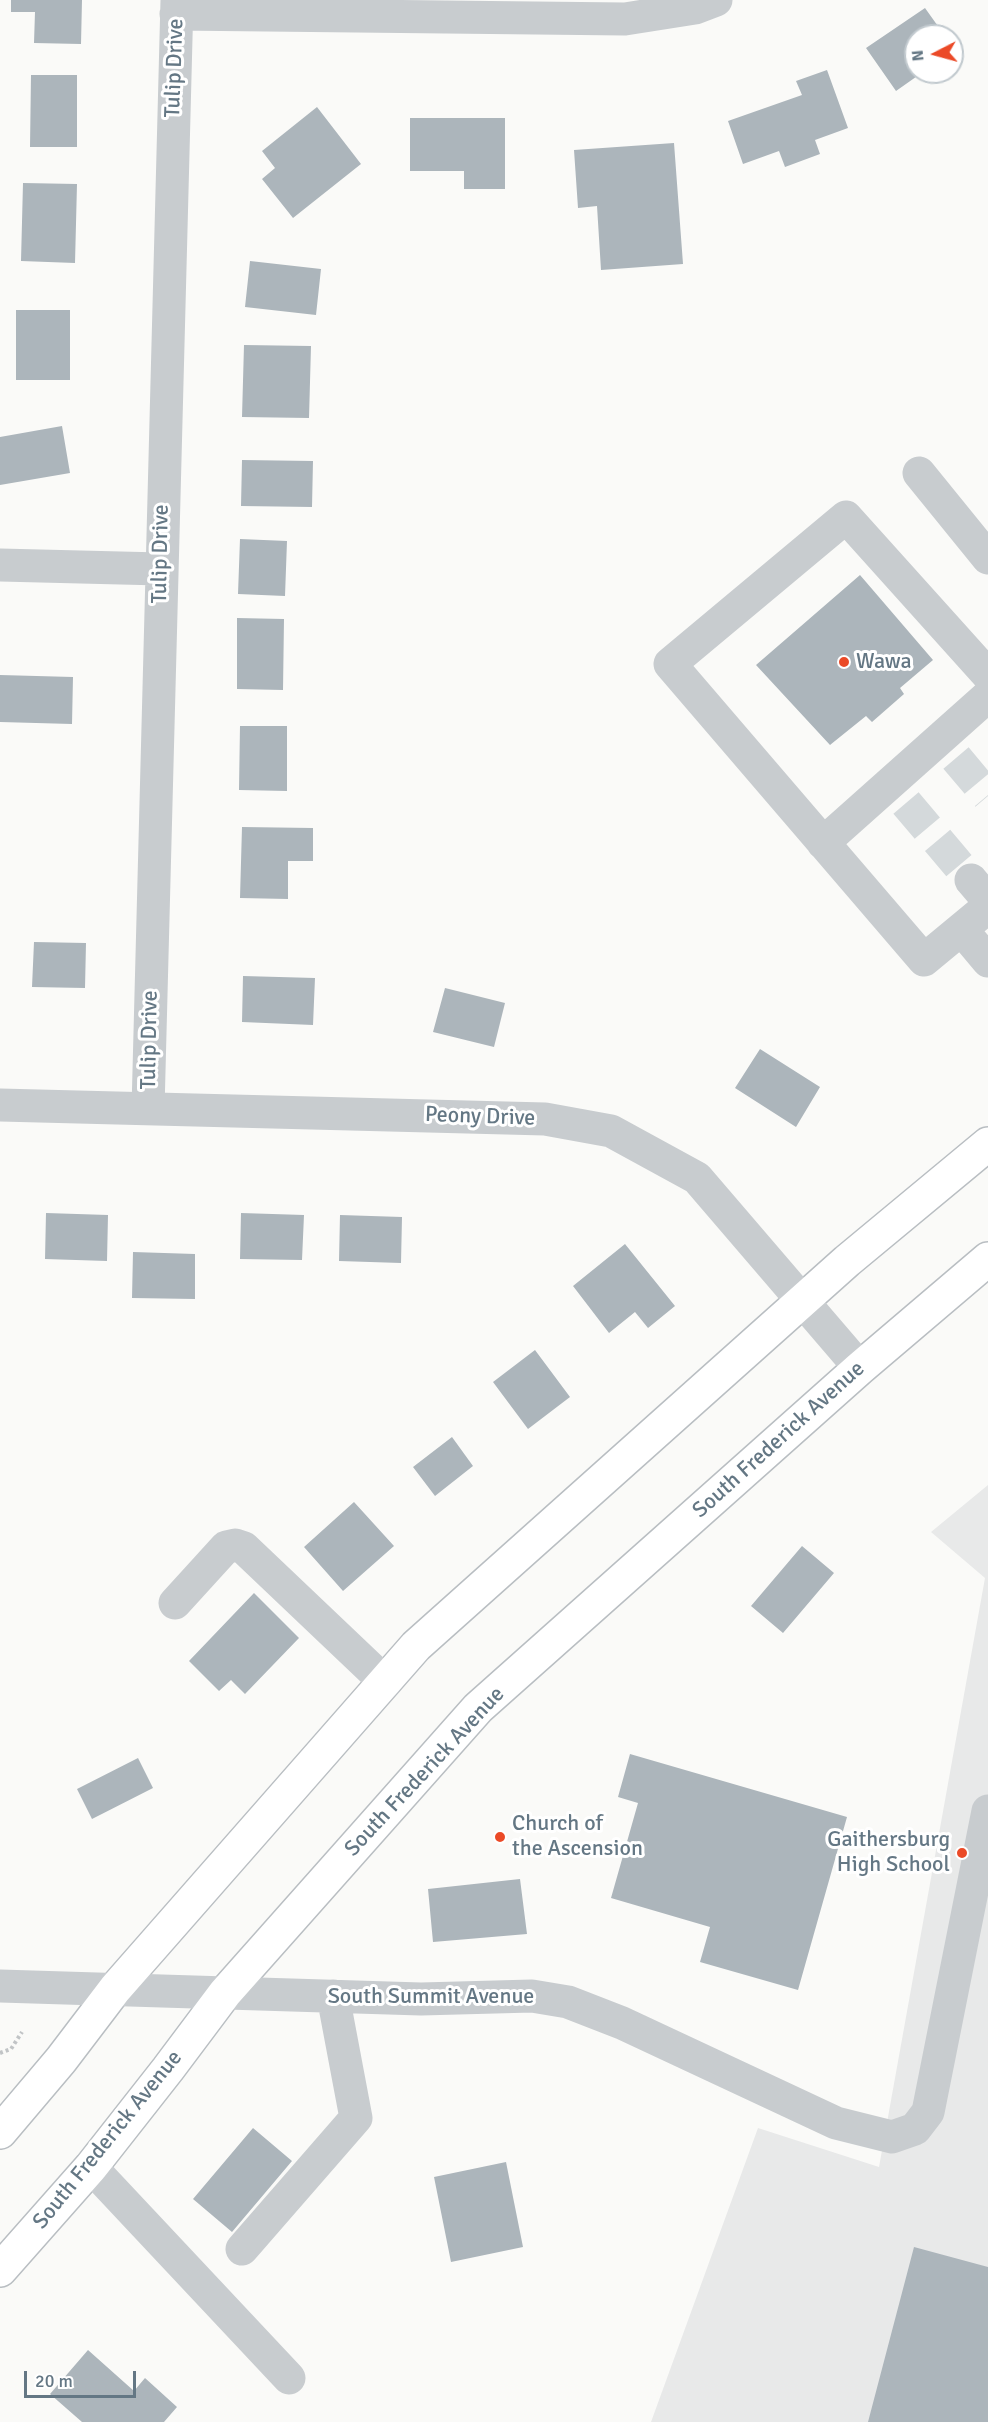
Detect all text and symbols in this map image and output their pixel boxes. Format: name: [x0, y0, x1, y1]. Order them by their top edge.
street label: Tulip Drive: [160, 18, 190, 118]
north arrow: [904, 24, 964, 84]
text: N: [908, 49, 929, 62]
street label: Tulip Drive: [147, 504, 175, 604]
place label: Wawa: [856, 649, 912, 675]
marker: Wawa: [837, 655, 851, 669]
street label: Tulip Drive: [136, 990, 164, 1090]
street label: Peony Drive: [424, 1102, 536, 1132]
street label: South Frederick Avenue: [688, 1356, 870, 1524]
street label: South Frederick Avenue: [340, 1682, 510, 1862]
place label: Church of the Ascension: [512, 1811, 643, 1862]
place label: Gaithersburg High School: [827, 1827, 950, 1879]
marker: Church of the Ascension: [493, 1830, 507, 1844]
marker: Gaithersburg High School: [955, 1846, 969, 1860]
street label: South Summit Avenue: [328, 1984, 534, 2010]
street label: South Frederick Avenue: [28, 2045, 188, 2235]
scale bar: [27, 2359, 140, 2397]
text: 20 m: [35, 2370, 73, 2392]

